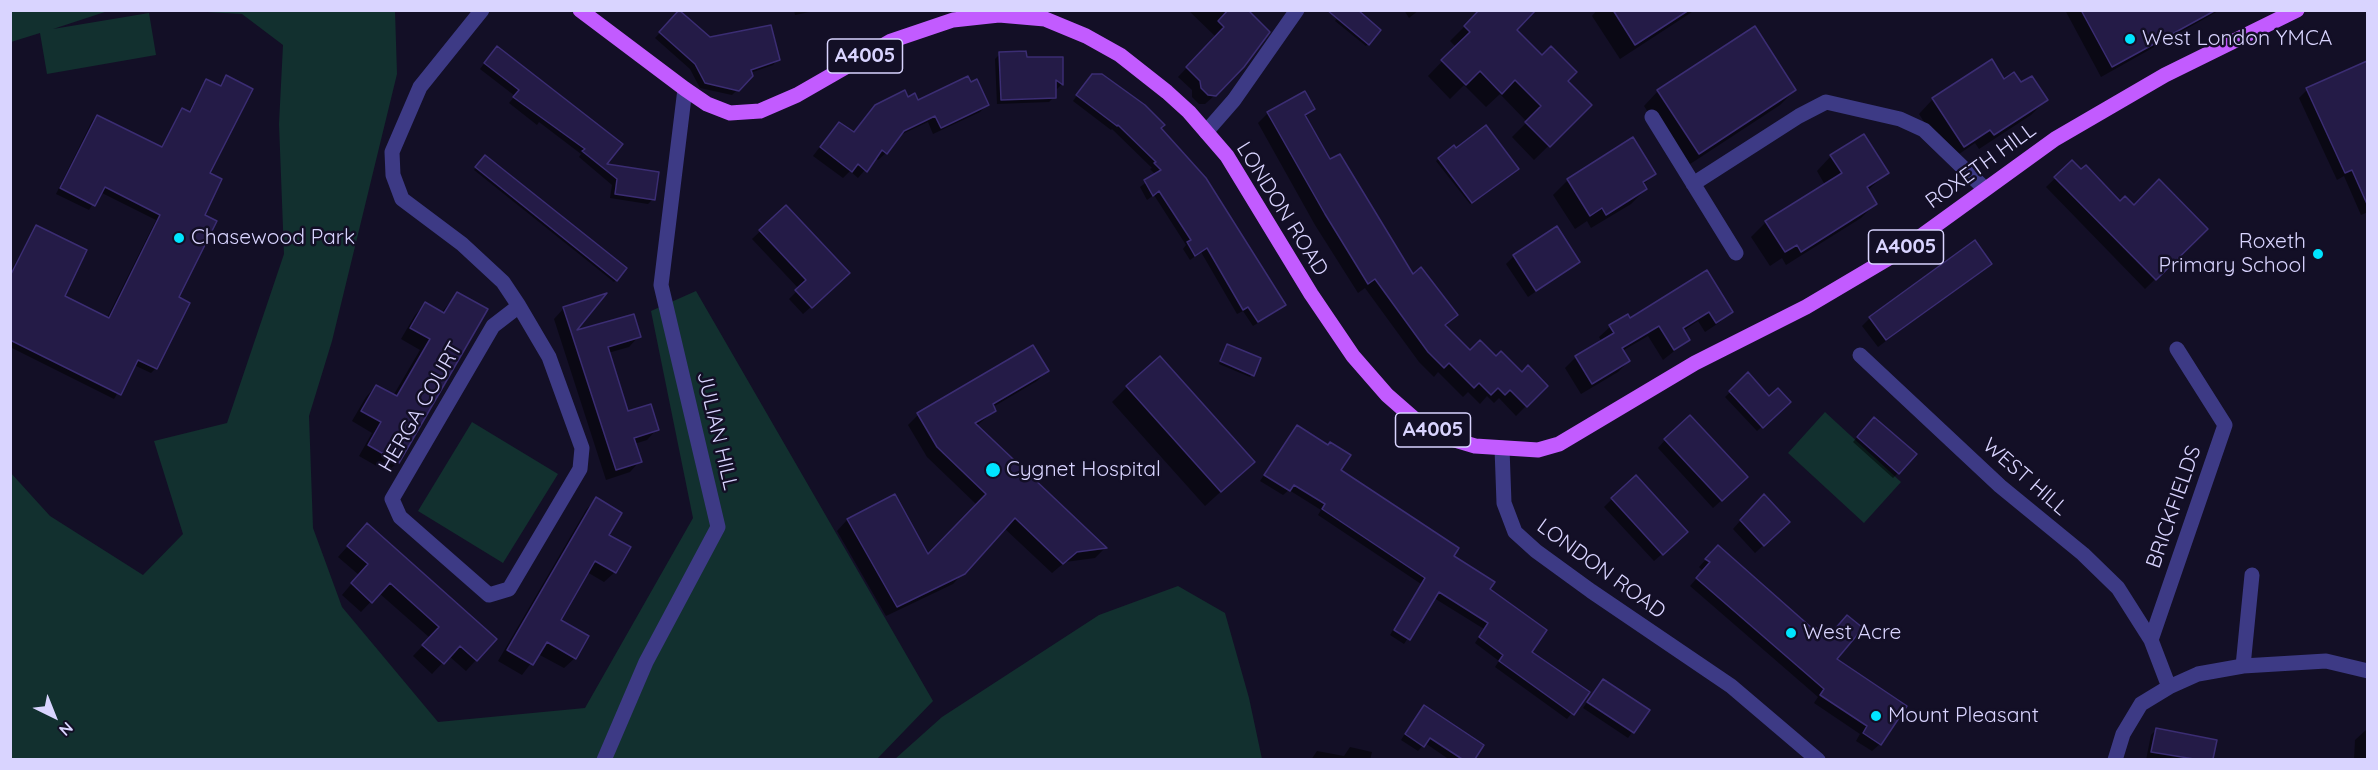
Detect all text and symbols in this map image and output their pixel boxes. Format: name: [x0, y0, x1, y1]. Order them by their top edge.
place label: West London YMCA: [2142, 26, 2332, 52]
marker: West London YMCA: [2123, 32, 2137, 46]
road number: A4005: [828, 39, 902, 73]
street label: ROXETH HILL: [1921, 118, 2041, 214]
street label: LONDON ROAD: [1231, 137, 1333, 281]
place label: Chasewood Park: [191, 225, 355, 251]
place label: Roxeth Primary School: [2158, 229, 2306, 279]
road number: A4005: [1868, 230, 1944, 264]
marker: Chasewood Park: [172, 231, 186, 245]
marker: Roxeth Primary School: [2311, 247, 2325, 261]
street label: HERGA COURT: [374, 337, 468, 477]
street label: JULIAN HILL: [691, 369, 743, 493]
road number: A4005: [1396, 413, 1470, 447]
street label: WEST HILL: [1977, 433, 2073, 521]
street label: BRICKFIELDS: [2141, 442, 2207, 572]
place label: Cygnet Hospital: [1006, 457, 1161, 483]
marker: Cygnet Hospital: [984, 461, 1002, 479]
street label: LONDON ROAD: [1532, 514, 1670, 624]
place label: West Acre: [1803, 620, 1901, 646]
marker: West Acre: [1784, 626, 1798, 640]
north arrow: [24, 686, 84, 746]
place label: Mount Pleasant: [1888, 703, 2039, 729]
marker: Mount Pleasant: [1869, 709, 1883, 723]
text: N: [55, 718, 77, 740]

